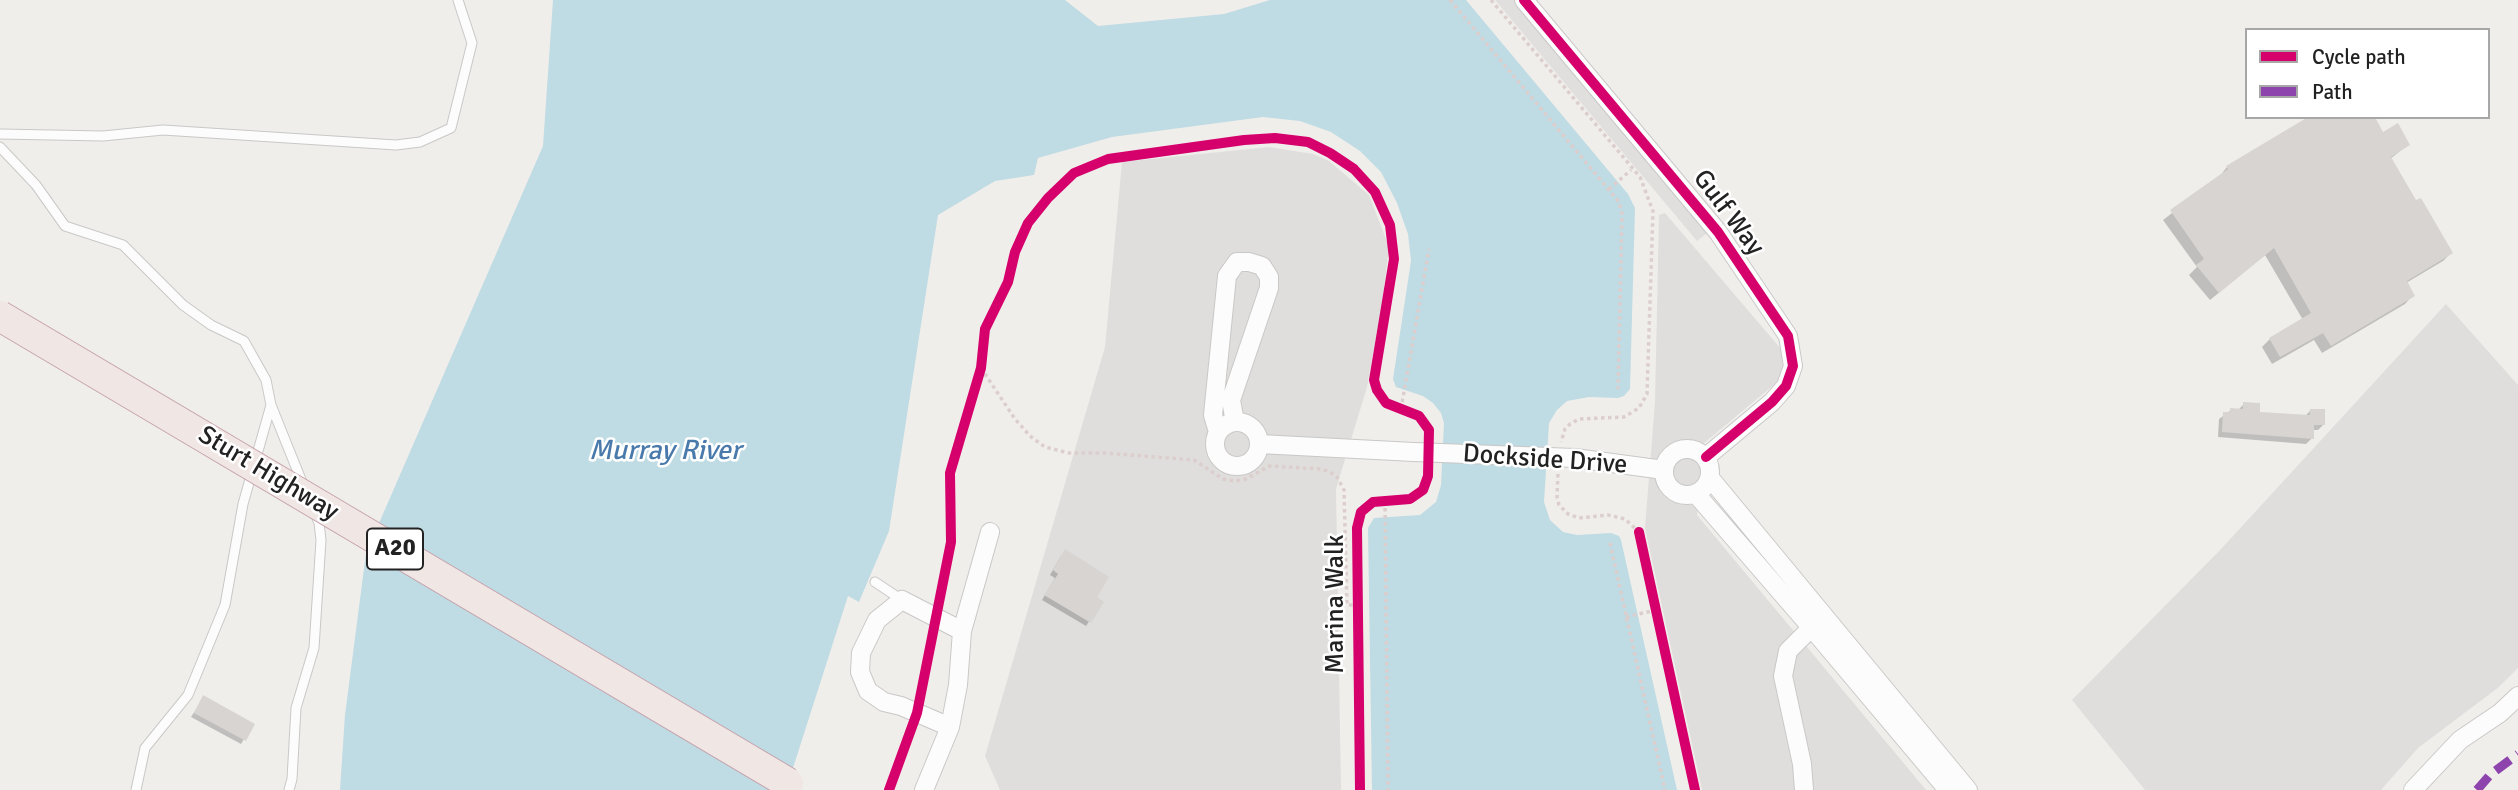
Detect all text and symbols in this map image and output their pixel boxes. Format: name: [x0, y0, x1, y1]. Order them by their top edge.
legend: [2245, 28, 2490, 119]
text: Cycle path: [2312, 44, 2406, 70]
text: Path: [2312, 79, 2353, 105]
street label: Gulf Way: [1686, 164, 1770, 262]
street label: Sturt Highway: [192, 420, 344, 528]
water label: Murray River: [589, 435, 741, 469]
street label: Dockside Drive: [1462, 439, 1628, 481]
road number: A20: [367, 528, 423, 570]
street label: Marina Walk: [1320, 534, 1352, 674]

